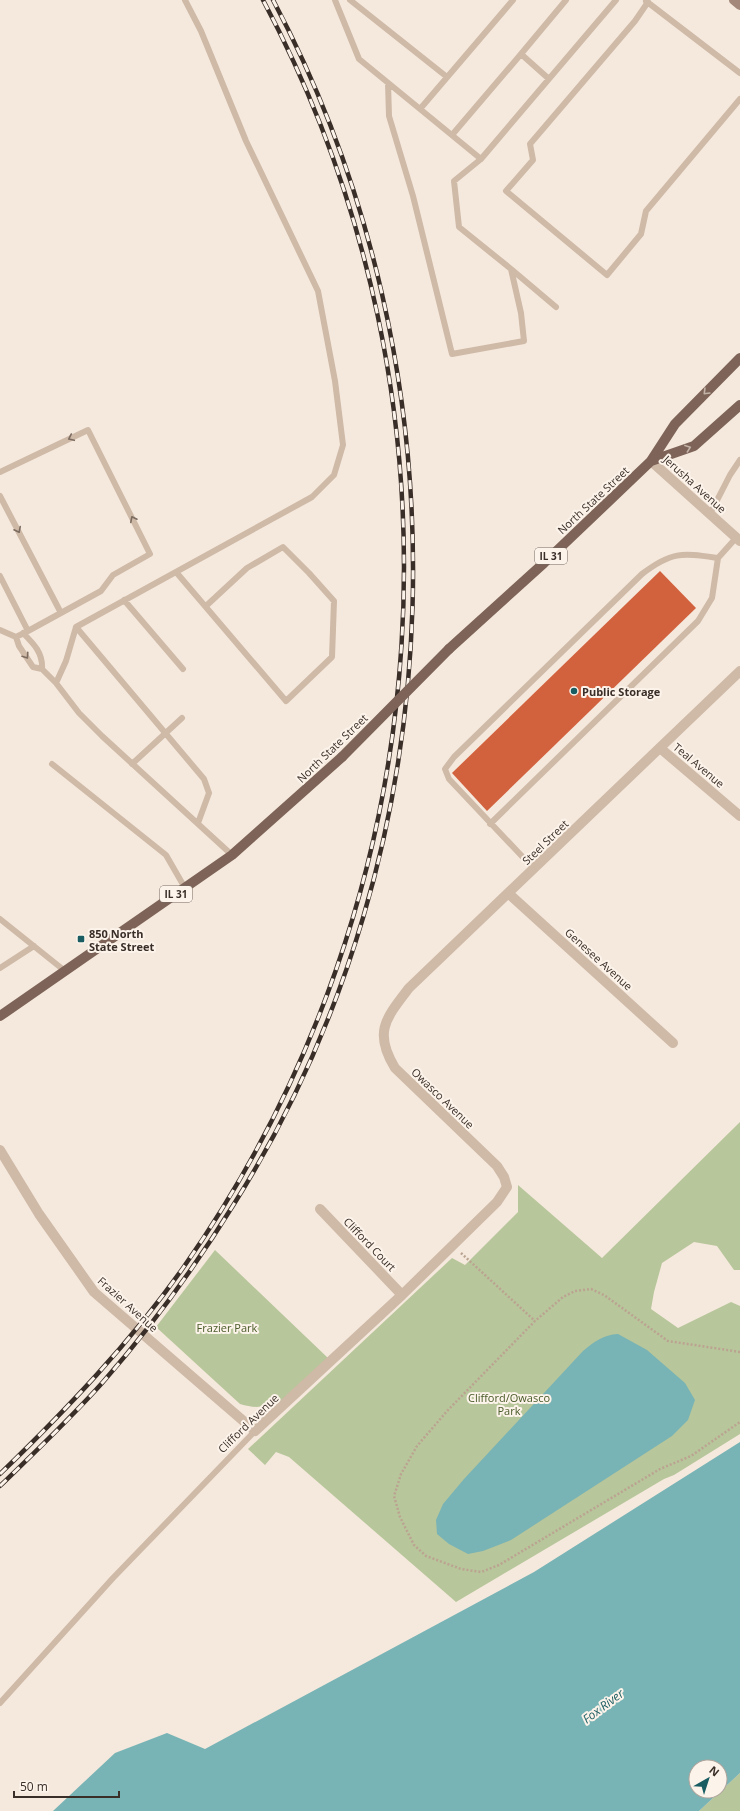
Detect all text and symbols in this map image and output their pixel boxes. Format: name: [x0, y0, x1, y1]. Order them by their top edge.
one-way arrow: [703, 387, 711, 395]
one-way arrow: [68, 433, 76, 441]
one-way arrow: [685, 445, 692, 453]
street label: Jerusha Avenue: [660, 451, 730, 516]
street label: North State Street: [554, 463, 632, 537]
one-way arrow: [130, 516, 138, 523]
one-way arrow: [13, 526, 21, 534]
road number: IL 31: [535, 548, 567, 564]
one-way arrow: [21, 652, 29, 659]
place label: Public Storage: [582, 684, 661, 699]
marker: Public Storage: [569, 686, 579, 696]
street label: North State Street: [293, 710, 371, 786]
street label: Teal Avenue: [670, 739, 728, 791]
street label: Steel Street: [519, 816, 571, 868]
road number: IL 31: [160, 886, 192, 902]
street label: Genesee Avenue: [562, 925, 636, 993]
place label: 850 North State Street: [89, 926, 154, 954]
marker: 850 North State Street: [76, 934, 86, 944]
street label: Owasco Avenue: [408, 1064, 478, 1132]
street label: Clifford Court: [341, 1214, 400, 1274]
street label: Frazier Avenue: [95, 1273, 161, 1335]
park label: Frazier Park: [197, 1320, 258, 1335]
street label: Clifford Avenue: [214, 1390, 282, 1456]
park label: Clifford/Owasco Park: [468, 1390, 550, 1418]
water label: Fox River: [579, 1684, 628, 1727]
north arrow: [688, 1759, 728, 1799]
text: N: [706, 1762, 723, 1779]
scale bar: [14, 1773, 119, 1799]
text: 50 m: [20, 1778, 48, 1795]

